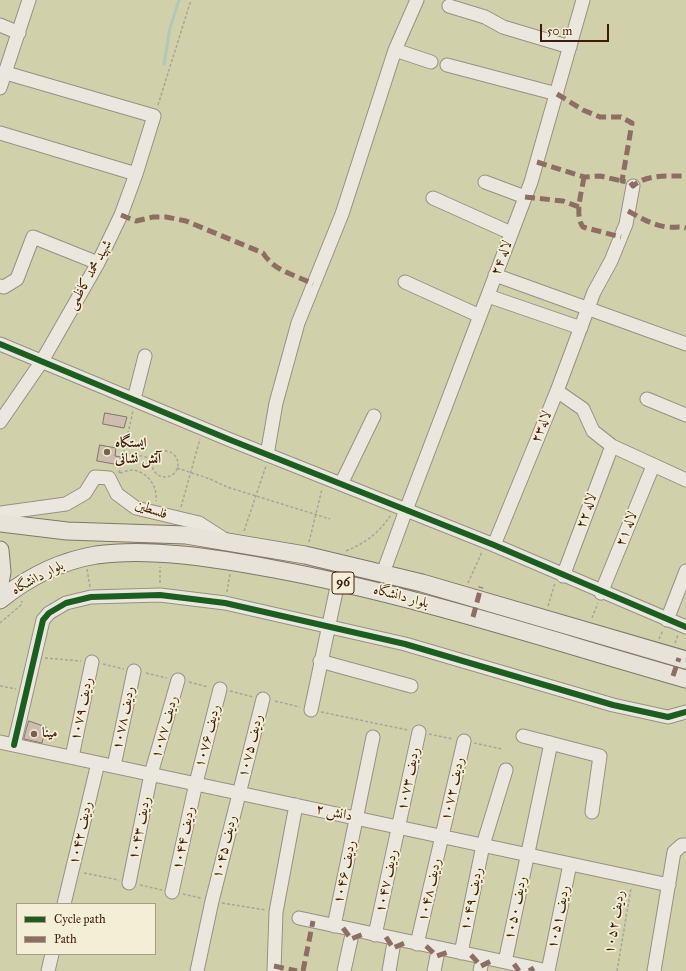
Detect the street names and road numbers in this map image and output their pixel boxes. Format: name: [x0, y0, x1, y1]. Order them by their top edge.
street label: شهید محمد کاظمی: [64, 237, 116, 313]
street label: لاله ۲۴: [488, 238, 516, 278]
street label: لاله۲۳: [528, 409, 556, 445]
street label: لاله ۲۲: [573, 491, 601, 531]
street label: فلسطین: [133, 497, 169, 523]
street label: لاله ۲۱: [612, 509, 642, 549]
street label: بلوار دانشگاه: [9, 557, 67, 599]
road number: 96: [332, 572, 354, 594]
street label: بلوار دانشگاه: [371, 582, 431, 612]
street label: ردیف ۱۰۷۹: [67, 676, 97, 742]
street label: ردیف ۱۰۷۸: [109, 685, 139, 751]
street label: ردیف ۱۰۷۷: [148, 694, 182, 760]
street label: ردیف ۱۰۷۶: [192, 703, 224, 769]
street label: ردیف ۱۰۷۵: [235, 713, 267, 779]
street label: ردیف ۱۰۷۳: [394, 746, 424, 812]
street label: ردیف ۱۰۷۲: [438, 756, 468, 822]
street label: ردیف ۱۰۴۳: [125, 795, 155, 861]
street label: ردیف ۱۰۴۲: [66, 800, 96, 866]
street label: دانش ۲: [314, 801, 354, 825]
street label: ردیف ۱۰۴۴: [169, 805, 199, 871]
street label: ردیف ۱۰۴۵: [209, 814, 241, 880]
street label: ردیف ۱۰۴۶: [330, 839, 360, 905]
street label: ردیف ۱۰۴۷: [372, 848, 402, 914]
street label: ردیف ۱۰۴۸: [415, 857, 445, 923]
street label: ردیف ۱۰۴۹: [457, 866, 487, 932]
street label: ردیف ۱۰۵۰: [501, 875, 531, 941]
street label: ردیف ۱۰۵۱: [544, 884, 574, 950]
street label: ردیف ۱۰۵۲: [601, 889, 629, 955]

